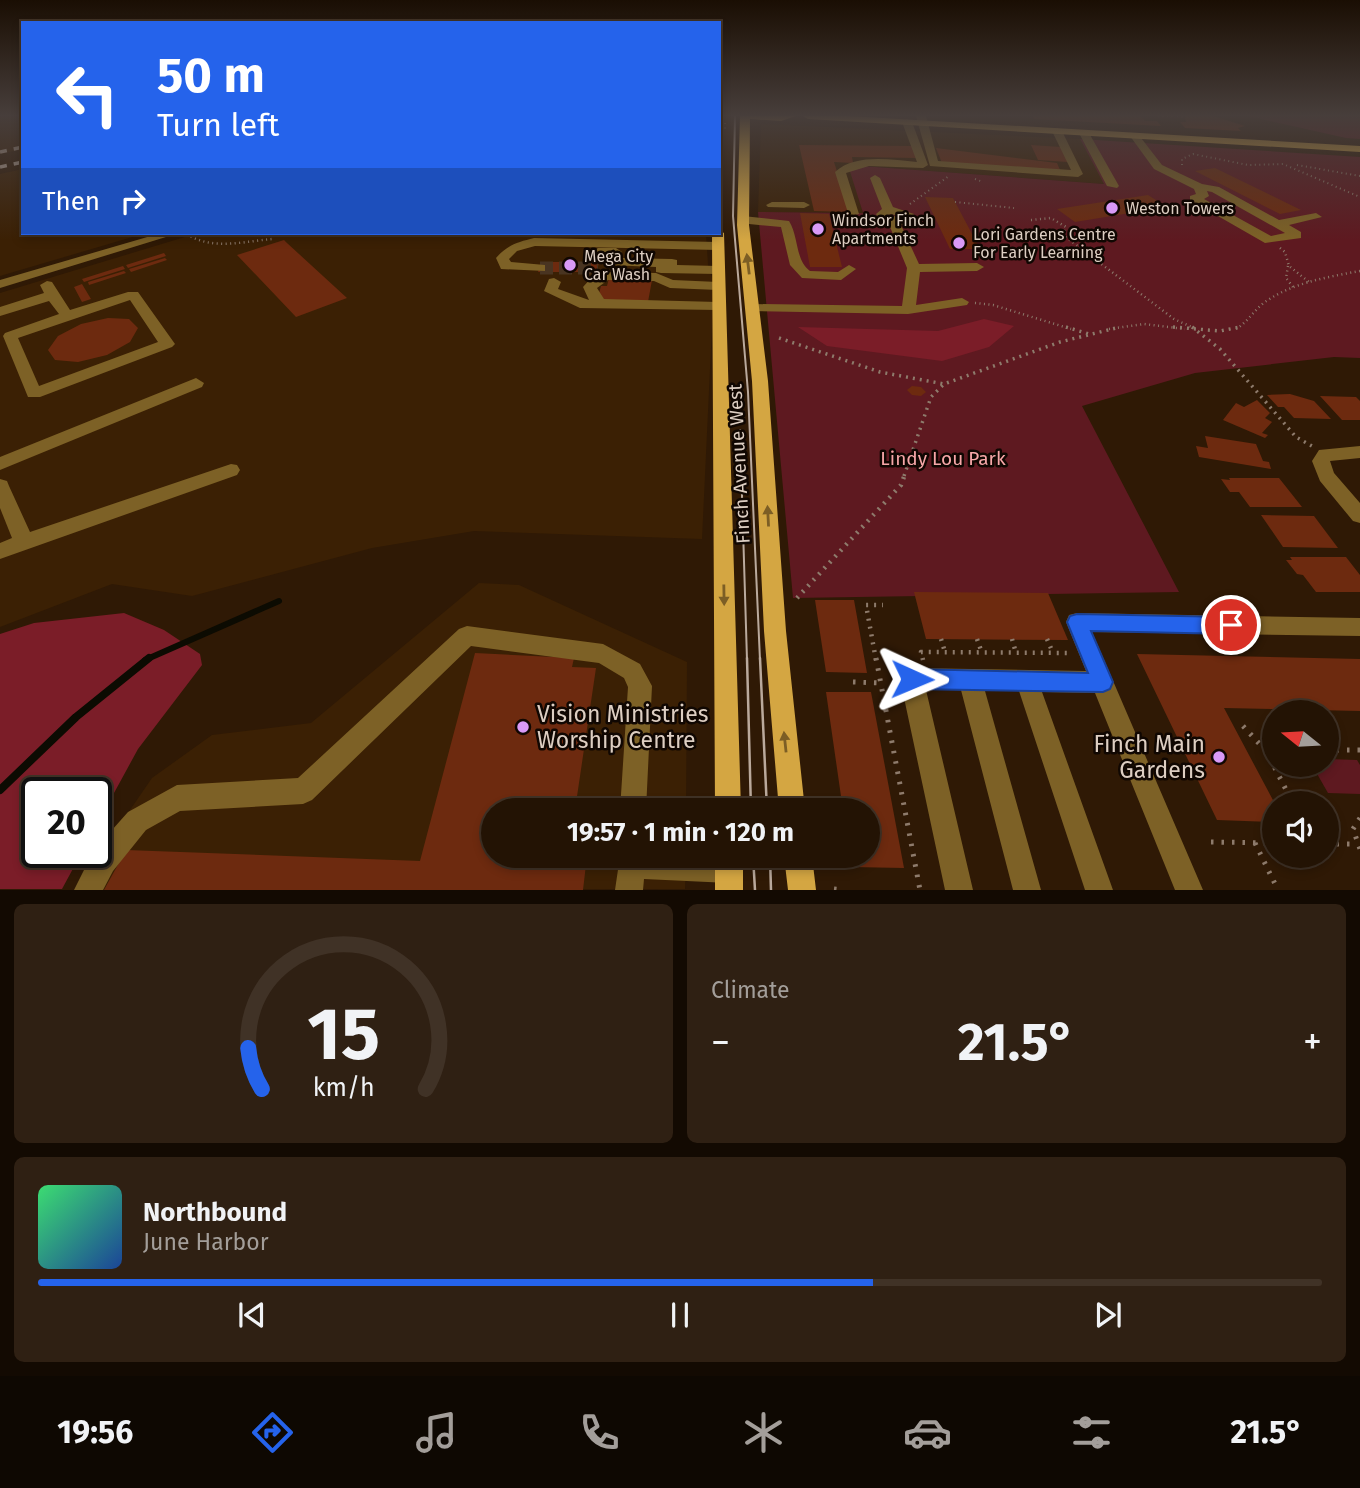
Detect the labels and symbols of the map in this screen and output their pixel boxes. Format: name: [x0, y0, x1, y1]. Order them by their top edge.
place label: Weston Towers: [1126, 199, 1234, 218]
marker: Weston Towers: [1104, 200, 1120, 216]
place label: Windsor Finch Apartments: [832, 211, 934, 248]
marker: Windsor Finch Apartments: [810, 221, 826, 237]
place label: Lori Gardens Centre For Early Learning: [973, 225, 1116, 262]
marker: Lori Gardens Centre For Early Learning: [951, 235, 967, 251]
place label: Mega City Car Wash: [584, 247, 653, 284]
one-way arrow: [742, 253, 753, 275]
marker: Mega City Car Wash: [562, 257, 578, 273]
street label: Finch Avenue West: [723, 383, 755, 545]
park label: Lindy Lou Park: [880, 447, 1006, 470]
one-way arrow: [762, 504, 773, 526]
one-way arrow: [718, 584, 729, 606]
pin: [1201, 595, 1261, 655]
position arrow: [875, 642, 949, 716]
place label: Vision Ministries Worship Centre: [537, 700, 709, 754]
north arrow: [1262, 700, 1339, 777]
marker: Vision Ministries Worship Centre: [515, 719, 531, 735]
place label: Finch Main Gardens: [1094, 730, 1205, 784]
one-way arrow: [780, 731, 791, 753]
marker: Finch Main Gardens: [1211, 749, 1227, 765]
speed limit sign: 20: [21, 777, 112, 868]

